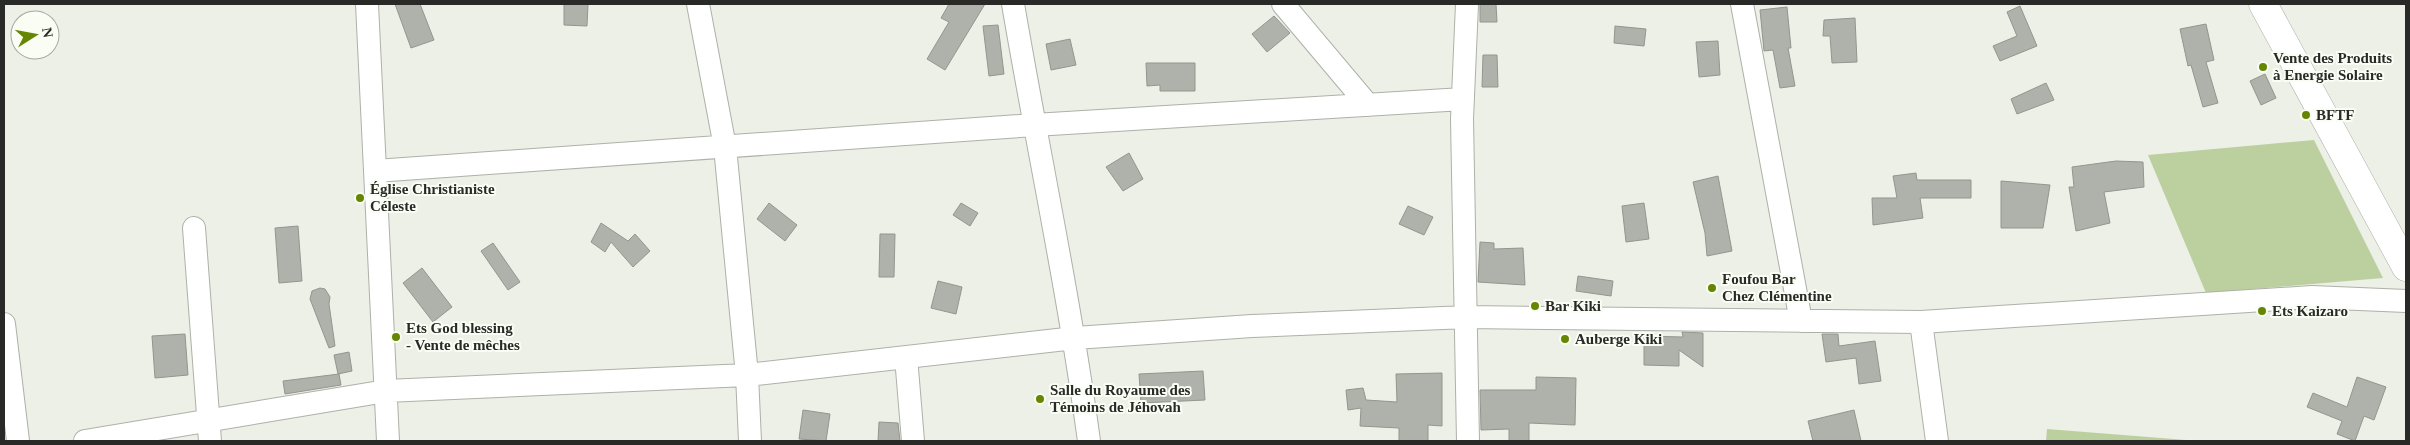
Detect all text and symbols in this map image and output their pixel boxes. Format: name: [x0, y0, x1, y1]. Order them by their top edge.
north arrow: [10, 10, 60, 60]
text: N: [39, 26, 56, 39]
place label: Vente des Produits à Energie Solaire: [2273, 50, 2392, 83]
marker: Vente des Produits à Energie Solaire: [2257, 61, 2269, 73]
place label: BFTF: [2316, 107, 2354, 123]
marker: BFTF: [2300, 109, 2312, 121]
place label: Église Christianiste Céleste: [370, 181, 495, 214]
marker: Église Christianiste Céleste: [354, 192, 366, 204]
place label: Foufou Bar Chez Clémentine: [1722, 271, 1832, 304]
marker: Foufou Bar Chez Clémentine: [1706, 282, 1718, 294]
place label: Bar Kiki: [1545, 298, 1601, 314]
marker: Bar Kiki: [1529, 300, 1541, 312]
place label: Ets Kaizaro: [2272, 303, 2348, 319]
marker: Ets Kaizaro: [2256, 305, 2268, 317]
place label: Ets God blessing - Vente de mêches: [406, 320, 520, 353]
marker: Ets God blessing - Vente de mêches: [390, 331, 402, 343]
place label: Auberge Kiki: [1575, 331, 1662, 347]
marker: Auberge Kiki: [1559, 333, 1571, 345]
place label: Salle du Royaume des Témoins de Jéhovah: [1050, 382, 1191, 415]
marker: Salle du Royaume des Témoins de Jéhovah: [1034, 393, 1046, 405]

